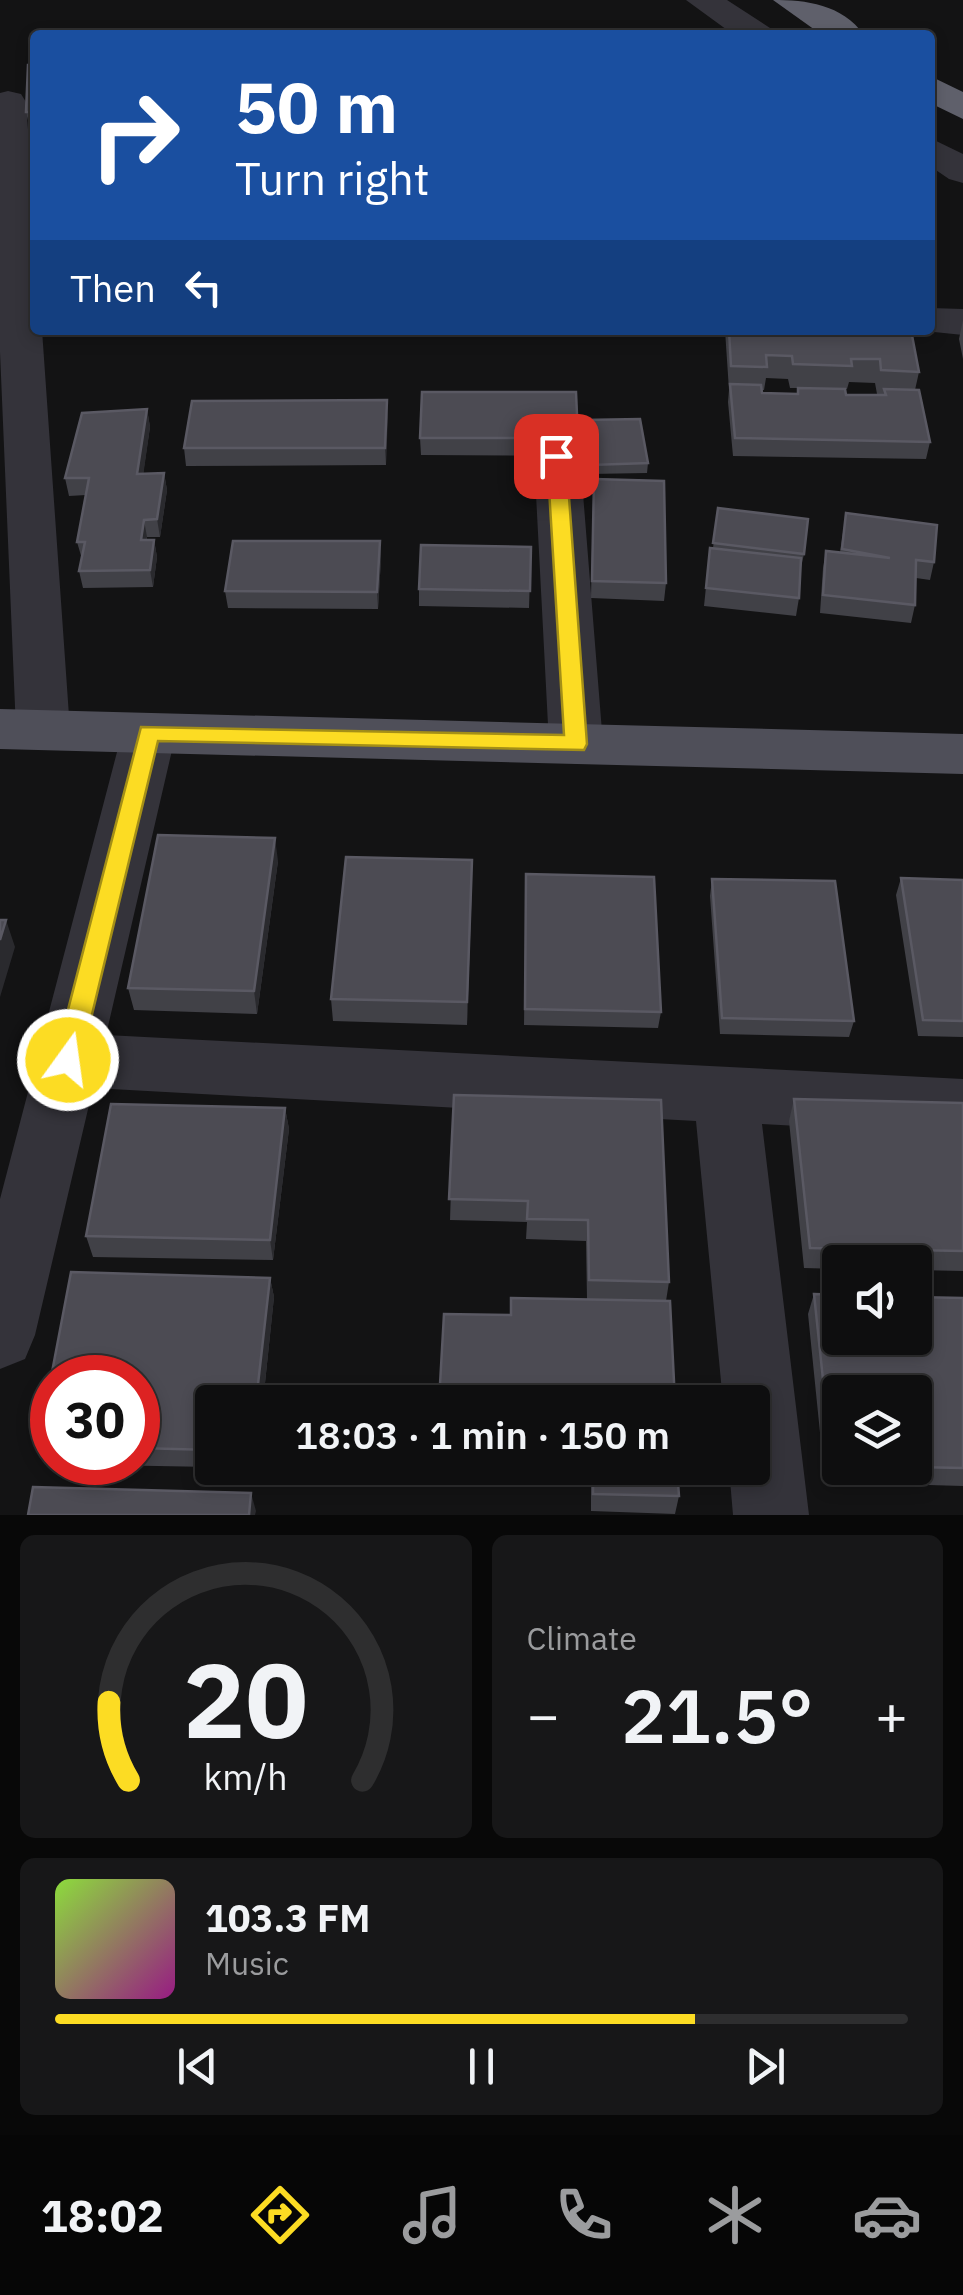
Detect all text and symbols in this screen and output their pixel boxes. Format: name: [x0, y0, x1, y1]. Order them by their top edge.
text: 50 m: [235, 61, 398, 152]
icon: right: [70, 70, 200, 200]
text: Turn right: [235, 149, 430, 207]
icon: left: [176, 260, 231, 315]
text: Then: [70, 263, 156, 312]
pin: [514, 414, 599, 499]
icon: arrive: [529, 429, 584, 484]
position arrow: [16, 1008, 120, 1112]
map controls: [822, 1245, 932, 1485]
button: sound: [822, 1245, 932, 1355]
speed limit sign: 30: [30, 1355, 160, 1485]
button: layers: [822, 1375, 932, 1485]
text: 18:03 · 1 min · 150 m: [295, 1410, 670, 1459]
text: Climate: [527, 1617, 637, 1659]
text: 20: [183, 1631, 308, 1767]
text: 21.5°: [621, 1666, 814, 1764]
text: −: [527, 1679, 560, 1750]
text: +: [875, 1679, 908, 1750]
text: km/h: [204, 1753, 288, 1800]
text: 103.3 FM: [205, 1893, 370, 1942]
text: Music: [205, 1942, 289, 1984]
icon: previous: [170, 2039, 225, 2094]
icon: pause: [454, 2039, 509, 2094]
icon: next: [738, 2039, 793, 2094]
icon: directions: [245, 2180, 315, 2250]
icon: music: [397, 2180, 467, 2250]
icon: phone: [549, 2180, 619, 2250]
icon: climate: [700, 2180, 770, 2250]
icon: car: [852, 2180, 922, 2250]
text: 18:02: [41, 2186, 164, 2244]

